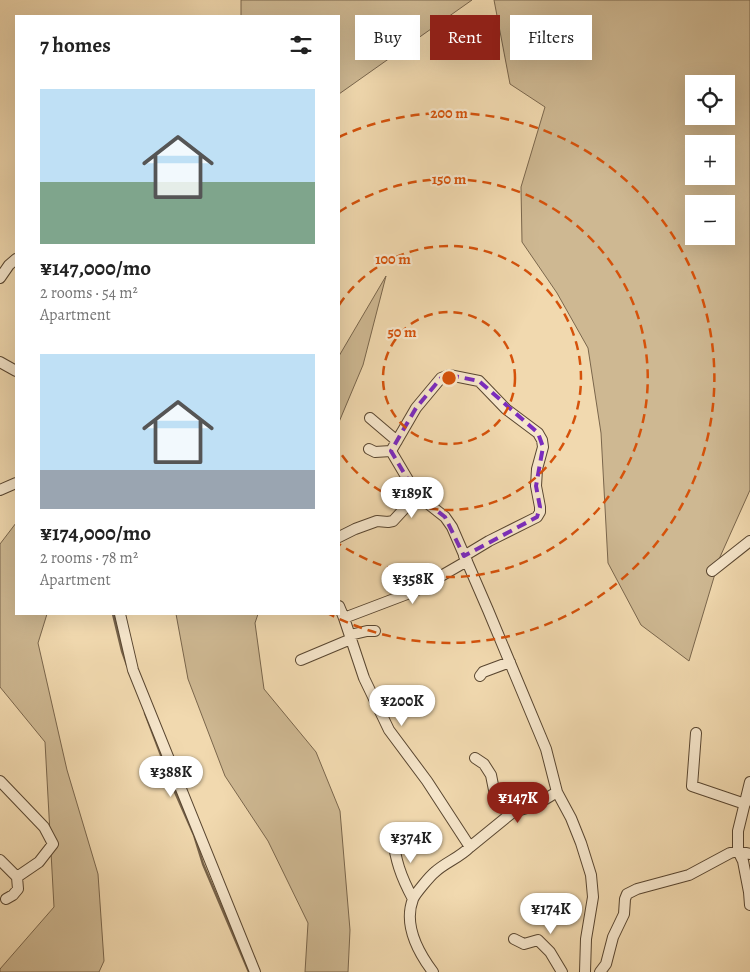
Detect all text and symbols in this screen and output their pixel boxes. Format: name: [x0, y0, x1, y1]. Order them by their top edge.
chip: Buy: [355, 15, 420, 60]
chip: Rent: [430, 15, 500, 60]
chip: Filters: [510, 15, 592, 60]
text: 7 homes: [40, 31, 111, 59]
icon: filters: [287, 31, 315, 59]
map controls: [685, 75, 735, 245]
button: locate: [685, 75, 735, 125]
text: 200 m: [430, 103, 468, 123]
icon: home: [133, 122, 223, 212]
button: +: [685, 135, 735, 185]
text: 150 m: [432, 169, 467, 189]
button: −: [685, 195, 735, 245]
text: 100 m: [375, 249, 411, 269]
text: ¥147,000/mo: [40, 254, 151, 282]
text: 2 rooms · 54 m²: [40, 282, 138, 304]
text: Apartment: [40, 304, 111, 326]
text: 50 m: [387, 322, 417, 342]
centre of rings: [440, 369, 458, 387]
icon: home: [133, 387, 223, 477]
pin: ¥189K: [377, 476, 447, 519]
text: ¥189K: [392, 482, 432, 504]
text: ¥174,000/mo: [40, 519, 151, 547]
text: 2 rooms · 78 m²: [40, 547, 138, 569]
pin: ¥358K: [378, 562, 448, 605]
text: ¥358K: [392, 568, 434, 590]
text: Apartment: [40, 569, 111, 591]
pin: ¥200K: [367, 684, 437, 727]
text: ¥200K: [380, 690, 424, 712]
pin: ¥388K: [136, 756, 206, 798]
text: ¥388K: [150, 761, 192, 783]
pin: ¥147K: [483, 782, 553, 824]
text: ¥147K: [498, 787, 538, 809]
pin: ¥374K: [376, 822, 446, 864]
text: ¥374K: [391, 827, 431, 849]
pin: ¥174K: [516, 892, 586, 935]
text: ¥174K: [531, 898, 571, 920]

